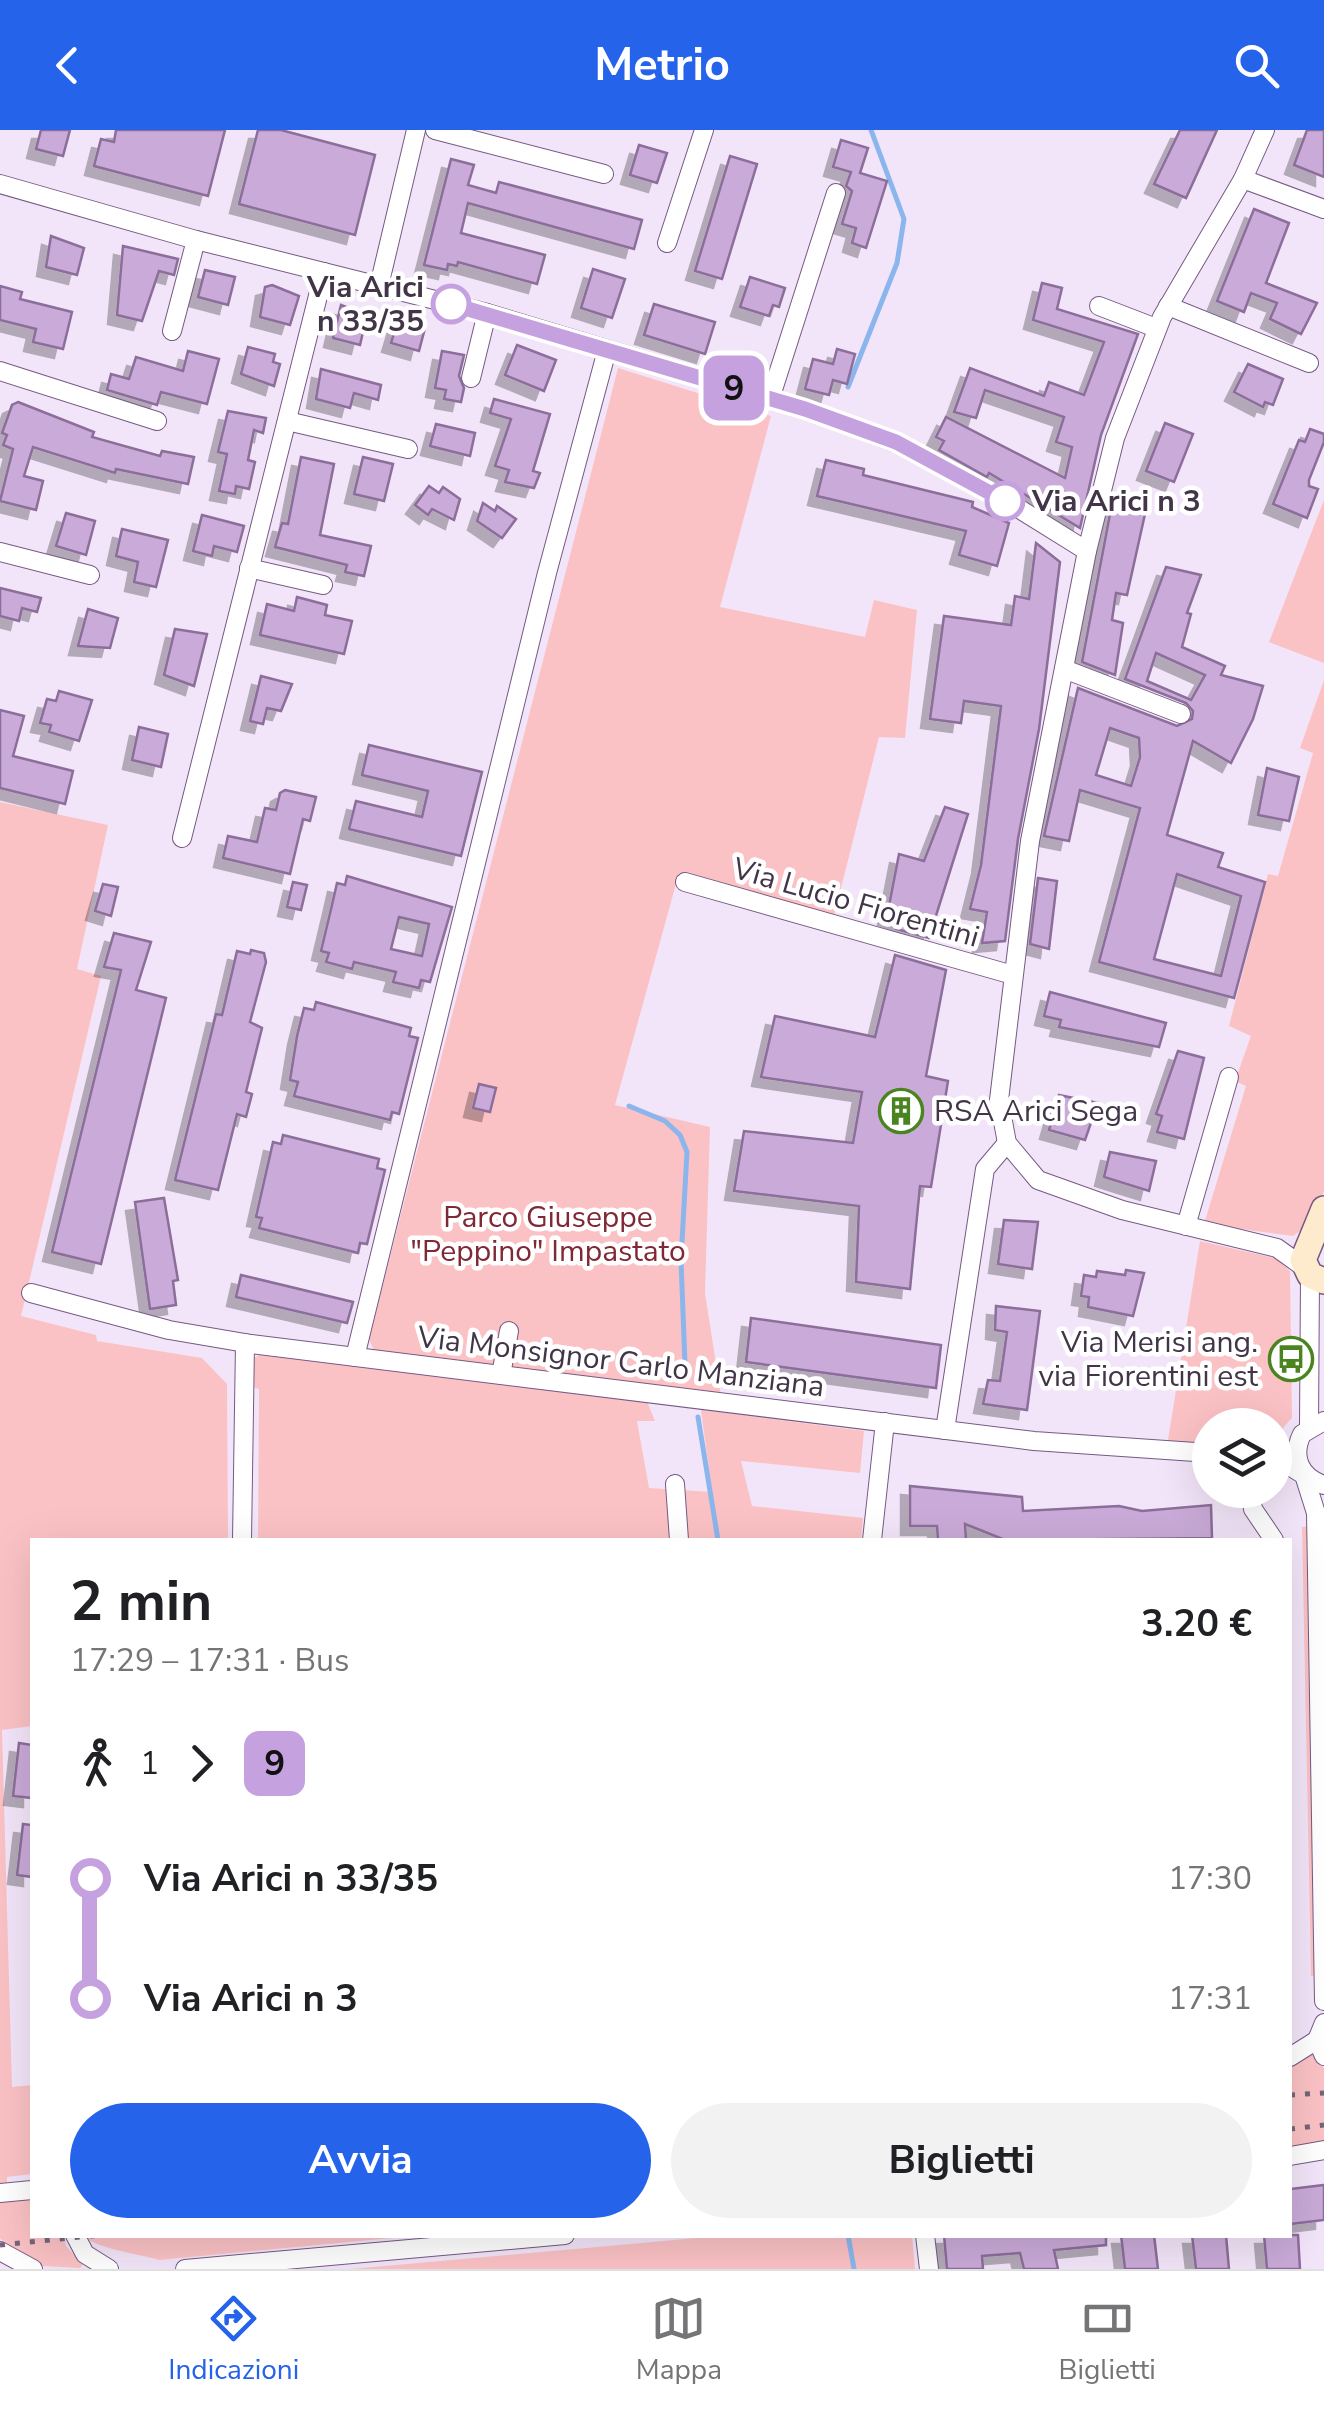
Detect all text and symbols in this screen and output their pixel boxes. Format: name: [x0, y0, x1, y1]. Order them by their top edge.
text: Metrio: [594, 35, 730, 96]
icon: back: [40, 38, 95, 93]
icon: search: [1229, 38, 1284, 93]
place label: Via Arici n 33/35: [306, 267, 424, 342]
marker: Via Arici n 33/35: [432, 285, 470, 323]
line badge: 9: [702, 356, 766, 420]
text: 9: [723, 365, 745, 412]
place label: Via Arici n 3: [1031, 481, 1201, 522]
marker: Via Arici n 3: [986, 482, 1024, 520]
street label: Via Lucio Fiorentini: [727, 848, 984, 958]
building icon: RSA Arici Sega: [878, 1088, 924, 1134]
place label: RSA Arici Sega: [934, 1091, 1138, 1132]
park label: Parco Giuseppe "Peppino" Impastato: [410, 1197, 686, 1272]
street label: Via Monsignor Carlo Manziana: [414, 1317, 827, 1407]
place label: Via Merisi ang. via Fiorentini est: [1038, 1322, 1258, 1397]
bus stop icon: Via Merisi ang. via Fiorentini est: [1268, 1336, 1314, 1382]
map controls: [1192, 1408, 1292, 1508]
button: layers: [1192, 1408, 1292, 1508]
text: 2 min: [70, 1564, 212, 1639]
text: 3.20 €: [1141, 1598, 1252, 1649]
text: 17:29 – 17:31 · Bus: [70, 1639, 349, 1682]
icon: walk: [70, 1736, 125, 1791]
icon: forward: [174, 1736, 229, 1791]
text: 9: [264, 1740, 285, 1787]
text: 1: [140, 1742, 159, 1785]
text: Via Arici n 33/35: [144, 1853, 438, 1904]
text: 17:30: [1168, 1857, 1252, 1900]
text: Via Arici n 3: [144, 1973, 358, 2024]
text: 17:31: [1168, 1977, 1252, 2020]
button: Avvia: [70, 2103, 651, 2218]
button: Biglietti: [671, 2103, 1252, 2218]
tab: Indicazioni: [168, 2291, 299, 2389]
tab: Mappa: [636, 2291, 722, 2389]
tab: Biglietti: [1059, 2291, 1156, 2389]

